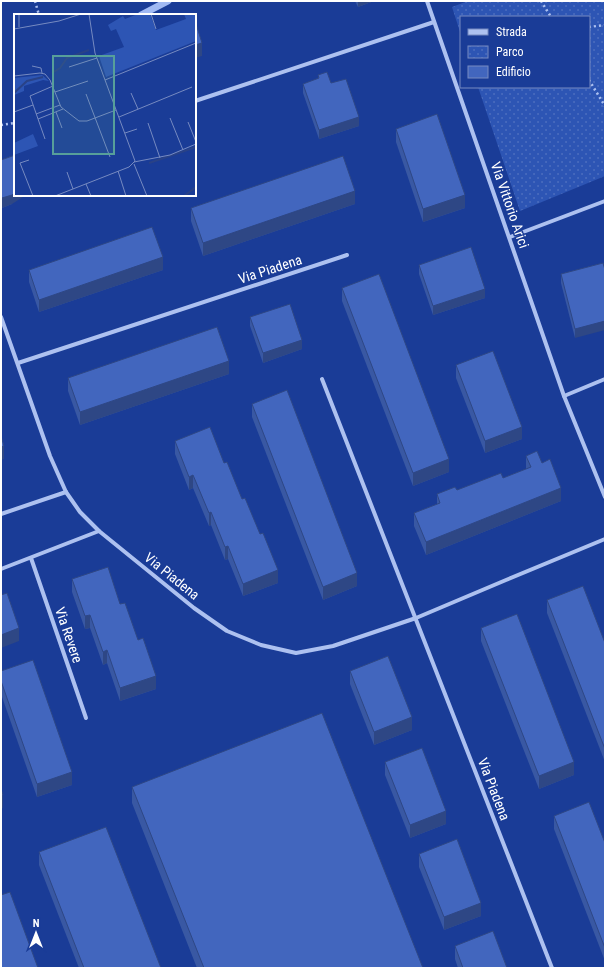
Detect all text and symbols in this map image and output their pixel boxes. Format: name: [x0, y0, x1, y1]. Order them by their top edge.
inset map: [14, 14, 196, 196]
legend: [460, 16, 590, 88]
text: Strada: [496, 25, 527, 39]
text: Parco: [496, 45, 523, 59]
text: Edificio: [496, 65, 531, 79]
street label: Via Vittorio Arici: [488, 160, 532, 250]
street label: Via Piadena: [236, 251, 304, 287]
street label: Via Piadena: [141, 549, 203, 603]
street label: Via Revere: [52, 605, 86, 665]
street label: Via Piadena: [475, 755, 513, 823]
north arrow: [16, 913, 56, 953]
text: N: [33, 917, 40, 930]

